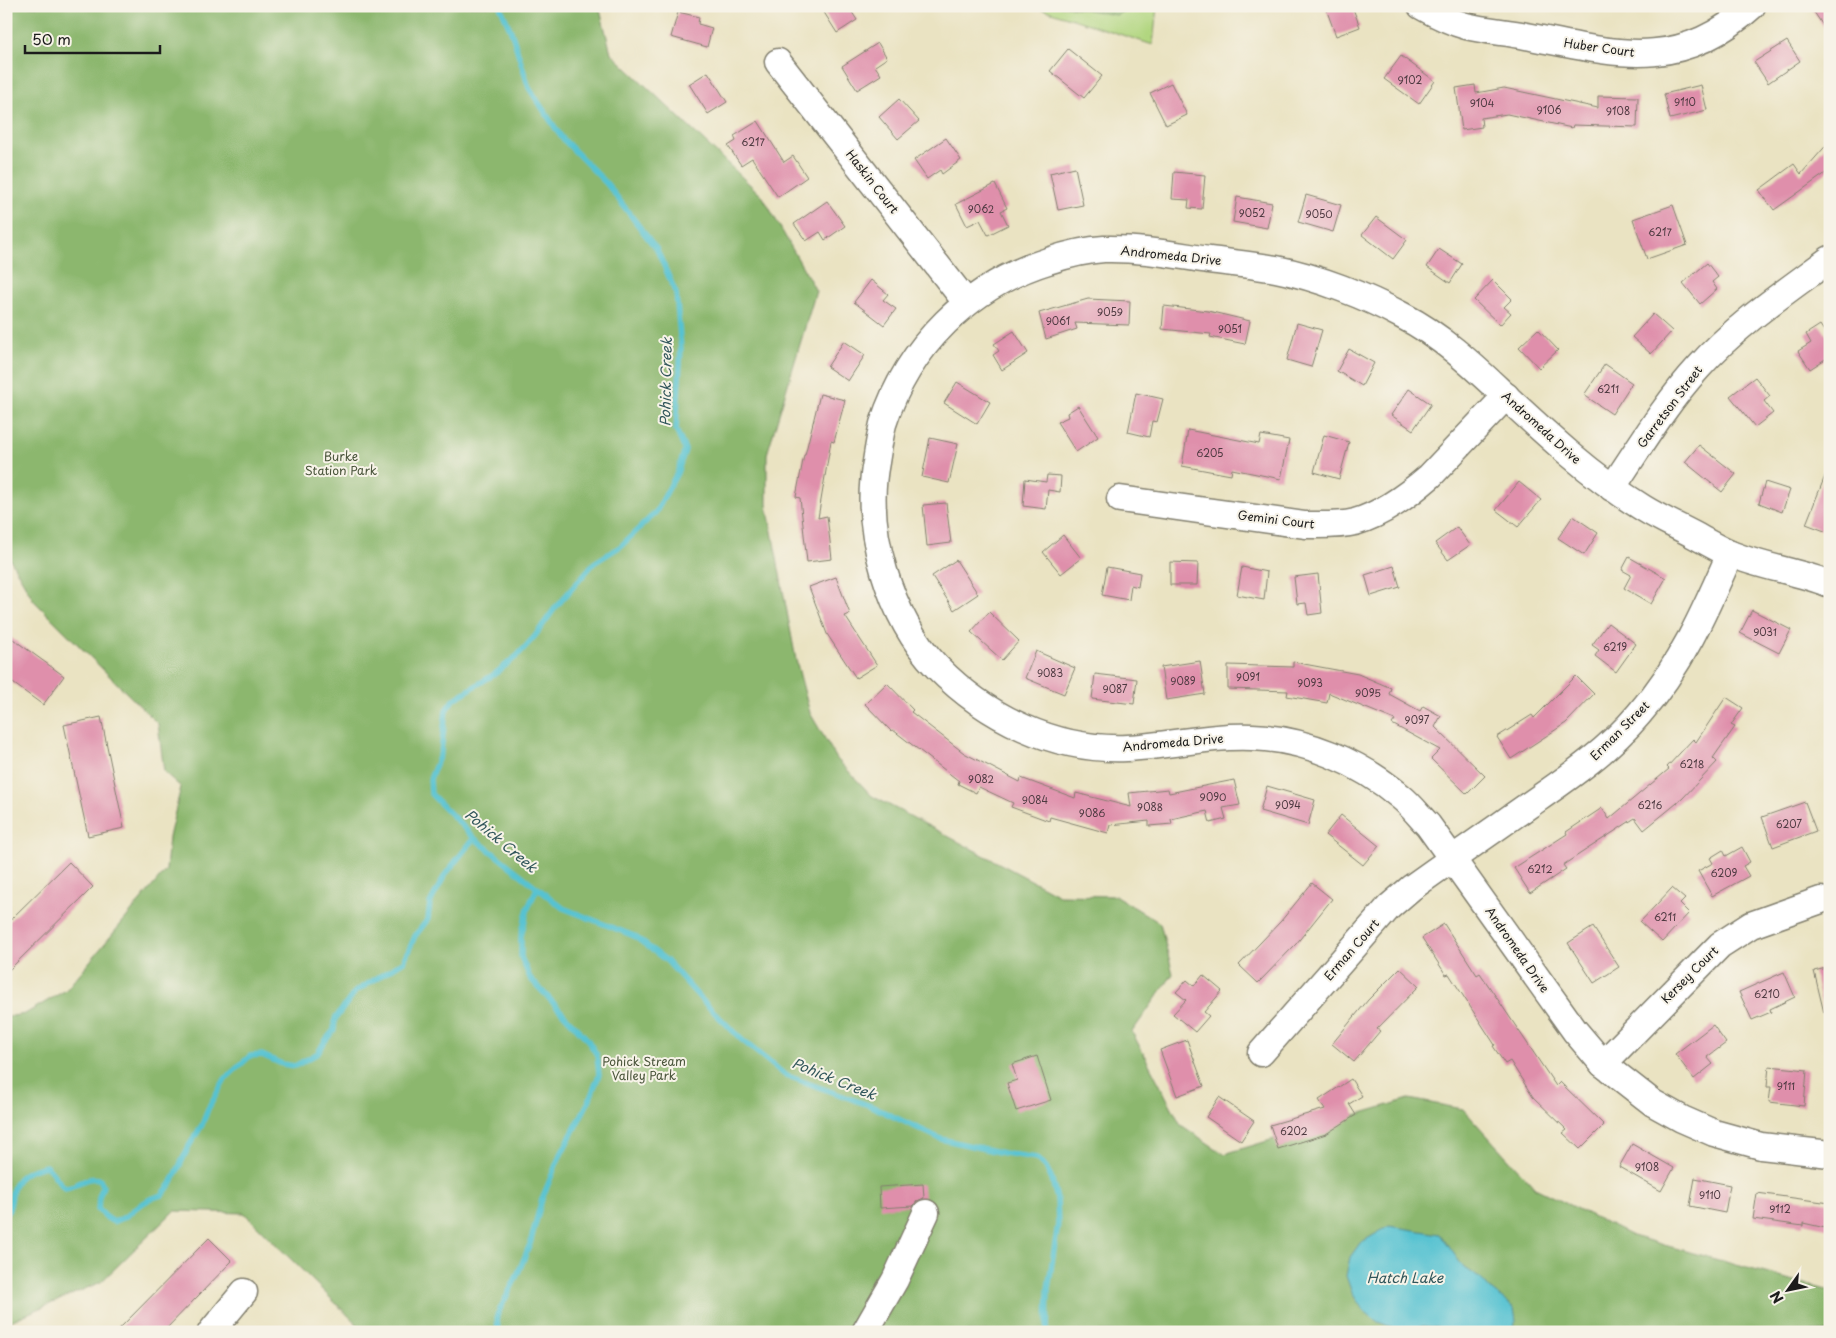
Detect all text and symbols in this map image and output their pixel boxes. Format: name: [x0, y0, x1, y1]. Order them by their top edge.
scale bar: [25, 22, 160, 54]
text: 50 m: [32, 27, 71, 50]
street label: Huber Court: [1563, 33, 1636, 61]
house number: 9102: [1398, 72, 1422, 87]
house number: 9110: [1674, 94, 1696, 109]
house number: 9104: [1470, 95, 1495, 110]
house number: 9106: [1536, 102, 1562, 117]
house number: 9108: [1606, 103, 1630, 118]
house number: 6217: [741, 134, 765, 149]
street label: Haskin Court: [842, 146, 904, 217]
house number: 9062: [968, 201, 994, 216]
house number: 9052: [1239, 205, 1265, 220]
house number: 9050: [1305, 206, 1333, 221]
house number: 6217: [1648, 224, 1672, 239]
street label: Andromeda Drive: [1120, 241, 1222, 269]
house number: 9059: [1097, 304, 1123, 319]
house number: 9061: [1046, 313, 1070, 328]
house number: 9051: [1218, 321, 1242, 336]
water label: Pohick Creek: [654, 336, 677, 427]
street label: Garretson Street: [1632, 361, 1706, 451]
house number: 6211: [1597, 381, 1619, 396]
street label: Andromeda Drive: [1498, 387, 1585, 468]
house number: 6205: [1196, 445, 1224, 460]
park label: Burke Station Park: [305, 447, 377, 479]
street label: Gemini Court: [1237, 505, 1316, 533]
house number: 9031: [1753, 624, 1777, 639]
house number: 6219: [1603, 639, 1627, 654]
house number: 9083: [1037, 665, 1063, 680]
house number: 9091: [1236, 669, 1260, 684]
house number: 9089: [1170, 673, 1196, 688]
house number: 9093: [1297, 675, 1323, 690]
house number: 9087: [1103, 681, 1128, 696]
house number: 9095: [1355, 685, 1381, 700]
street label: Erman Street: [1586, 696, 1653, 764]
house number: 9097: [1405, 712, 1430, 727]
street label: Andromeda Drive: [1122, 729, 1224, 755]
house number: 6218: [1680, 756, 1704, 771]
house number: 9082: [968, 771, 994, 786]
house number: 9090: [1200, 789, 1226, 804]
house number: 9084: [1022, 792, 1049, 807]
house number: 9094: [1275, 797, 1301, 812]
house number: 6216: [1638, 797, 1662, 812]
house number: 9088: [1137, 799, 1163, 814]
water label: Pohick Creek: [460, 804, 543, 878]
house number: 9086: [1079, 805, 1105, 820]
house number: 6207: [1776, 816, 1802, 831]
house number: 6212: [1527, 861, 1553, 876]
house number: 6209: [1711, 865, 1737, 880]
street label: Andromeda Drive: [1481, 903, 1554, 996]
house number: 6211: [1654, 909, 1676, 924]
street label: Erman Court: [1319, 915, 1383, 984]
street label: Kersey Court: [1657, 942, 1722, 1007]
house number: 6210: [1754, 986, 1780, 1001]
park label: Pohick Stream Valley Park: [602, 1052, 686, 1084]
water label: Pohick Creek: [789, 1052, 881, 1105]
house number: 9111: [1777, 1078, 1795, 1093]
house number: 6202: [1280, 1123, 1308, 1138]
house number: 9108: [1635, 1159, 1659, 1174]
house number: 9110: [1699, 1187, 1721, 1202]
house number: 9112: [1769, 1201, 1791, 1216]
north arrow: [1764, 1266, 1814, 1316]
water label: Hatch Lake: [1367, 1267, 1445, 1288]
text: N: [1765, 1287, 1789, 1308]

